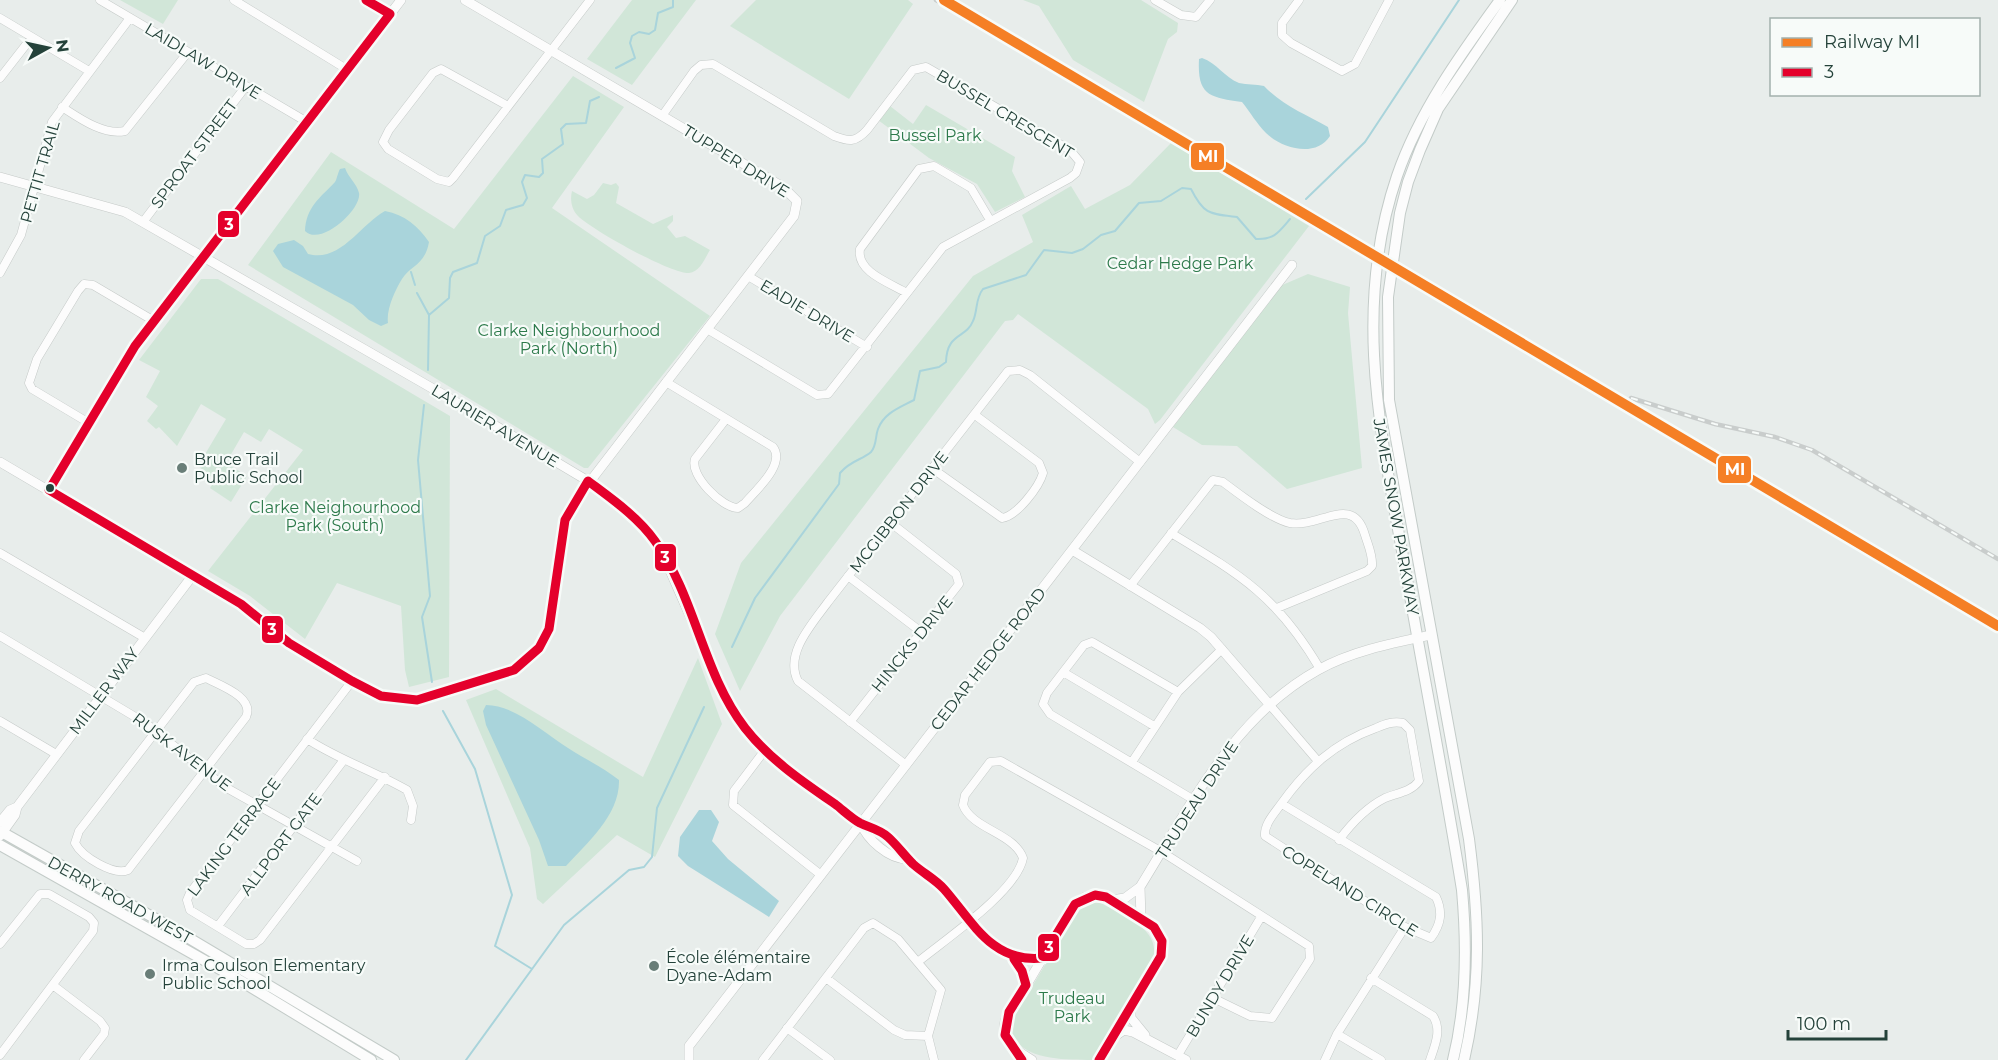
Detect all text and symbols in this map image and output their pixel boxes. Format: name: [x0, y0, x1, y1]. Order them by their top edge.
north arrow: [18, 18, 78, 78]
legend: [1770, 18, 1980, 96]
street label: LAIDLAW DRIVE: [141, 19, 265, 103]
text: Railway MI: [1824, 31, 1920, 53]
text: N: [52, 38, 73, 54]
text: 3: [1824, 61, 1834, 83]
street label: BUSSEL CRESCENT: [933, 66, 1078, 163]
street label: SPROAT STREET: [147, 95, 242, 212]
street label: PETTIT TRAIL: [16, 118, 64, 225]
street label: TUPPER DRIVE: [679, 121, 793, 201]
park label: Bussel Park: [888, 126, 982, 145]
line badge: MI: [1190, 142, 1225, 171]
text: MI: [1198, 147, 1218, 166]
line badge: 3: [217, 210, 240, 238]
text: 3: [223, 215, 234, 234]
park label: Cedar Hedge Park: [1107, 254, 1254, 273]
street label: EADIE DRIVE: [757, 276, 857, 346]
park label: Clarke Neighbourhood Park (North): [478, 321, 660, 358]
street label: LAURIER AVENUE: [428, 380, 562, 472]
street label: JAMES SNOW PARKWAY: [1369, 416, 1423, 618]
street label: MCGIBBON DRIVE: [846, 447, 952, 577]
place label: Bruce Trail Public School: [194, 450, 303, 487]
line badge: MI: [1717, 455, 1752, 484]
text: MI: [1725, 460, 1745, 479]
marker: Bruce Trail Public School: [175, 461, 189, 475]
unlabelled marker: [44, 482, 56, 494]
park label: Clarke Neighourhood Park (South): [249, 498, 421, 535]
line badge: 3: [654, 543, 677, 572]
text: 3: [659, 548, 670, 567]
street label: CEDAR HEDGE ROAD: [926, 584, 1050, 734]
street label: HINCKS DRIVE: [867, 592, 957, 696]
line badge: 3: [261, 615, 284, 644]
text: 3: [266, 620, 277, 639]
street label: MILLER WAY: [65, 643, 143, 738]
street label: RUSK AVENUE: [129, 709, 235, 795]
street label: TRUDEAU DRIVE: [1152, 738, 1242, 862]
street label: LAKING TERRACE: [183, 774, 285, 900]
street label: ALLPORT GATE: [236, 789, 326, 899]
street label: COPELAND CIRCLE: [1278, 841, 1422, 941]
street label: DERRY ROAD WEST: [45, 852, 196, 948]
street label: BUNDY DRIVE: [1182, 931, 1258, 1041]
line badge: 3: [1037, 933, 1060, 962]
text: 3: [1043, 938, 1054, 957]
place label: École élémentaire Dyane-Adam: [666, 948, 811, 985]
place label: Irma Coulson Elementary Public School: [162, 956, 366, 993]
marker: École élémentaire Dyane-Adam: [647, 959, 661, 973]
marker: Irma Coulson Elementary Public School: [143, 967, 157, 981]
park label: Trudeau Park: [1039, 989, 1105, 1026]
scale bar: [1788, 1003, 1886, 1041]
text: 100 m: [1797, 1013, 1851, 1035]

